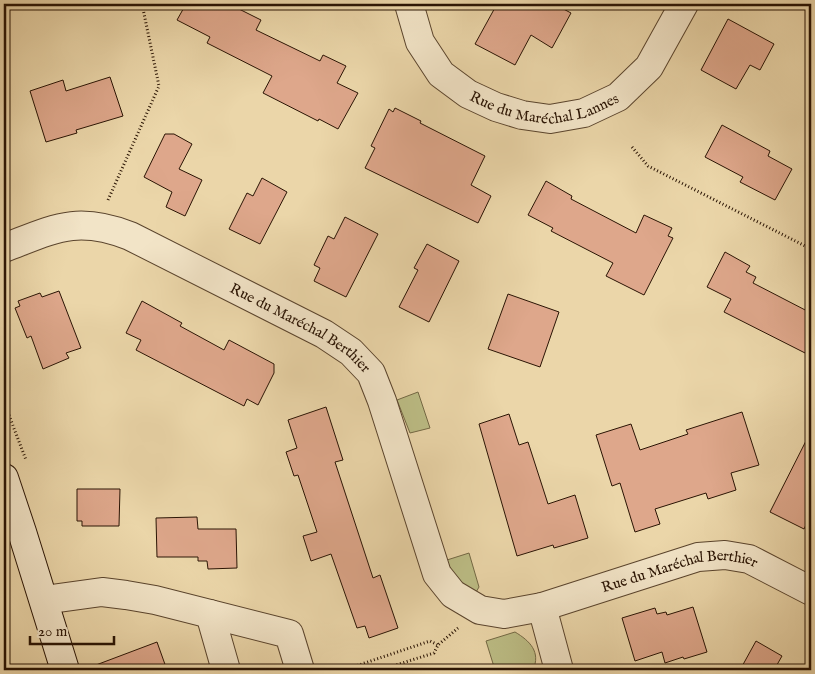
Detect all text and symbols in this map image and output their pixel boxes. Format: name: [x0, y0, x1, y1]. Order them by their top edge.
street label: Rue du Maréchal Lannes: [467, 83, 621, 101]
text: Rue du Maréchal Lannes: [467, 87, 622, 129]
street label: Rue du Maréchal Berthier: [227, 279, 375, 377]
street label: Rue du Maréchal Berthier: [599, 546, 762, 597]
scale bar: [30, 614, 114, 646]
text: 20 m: [38, 622, 68, 641]

